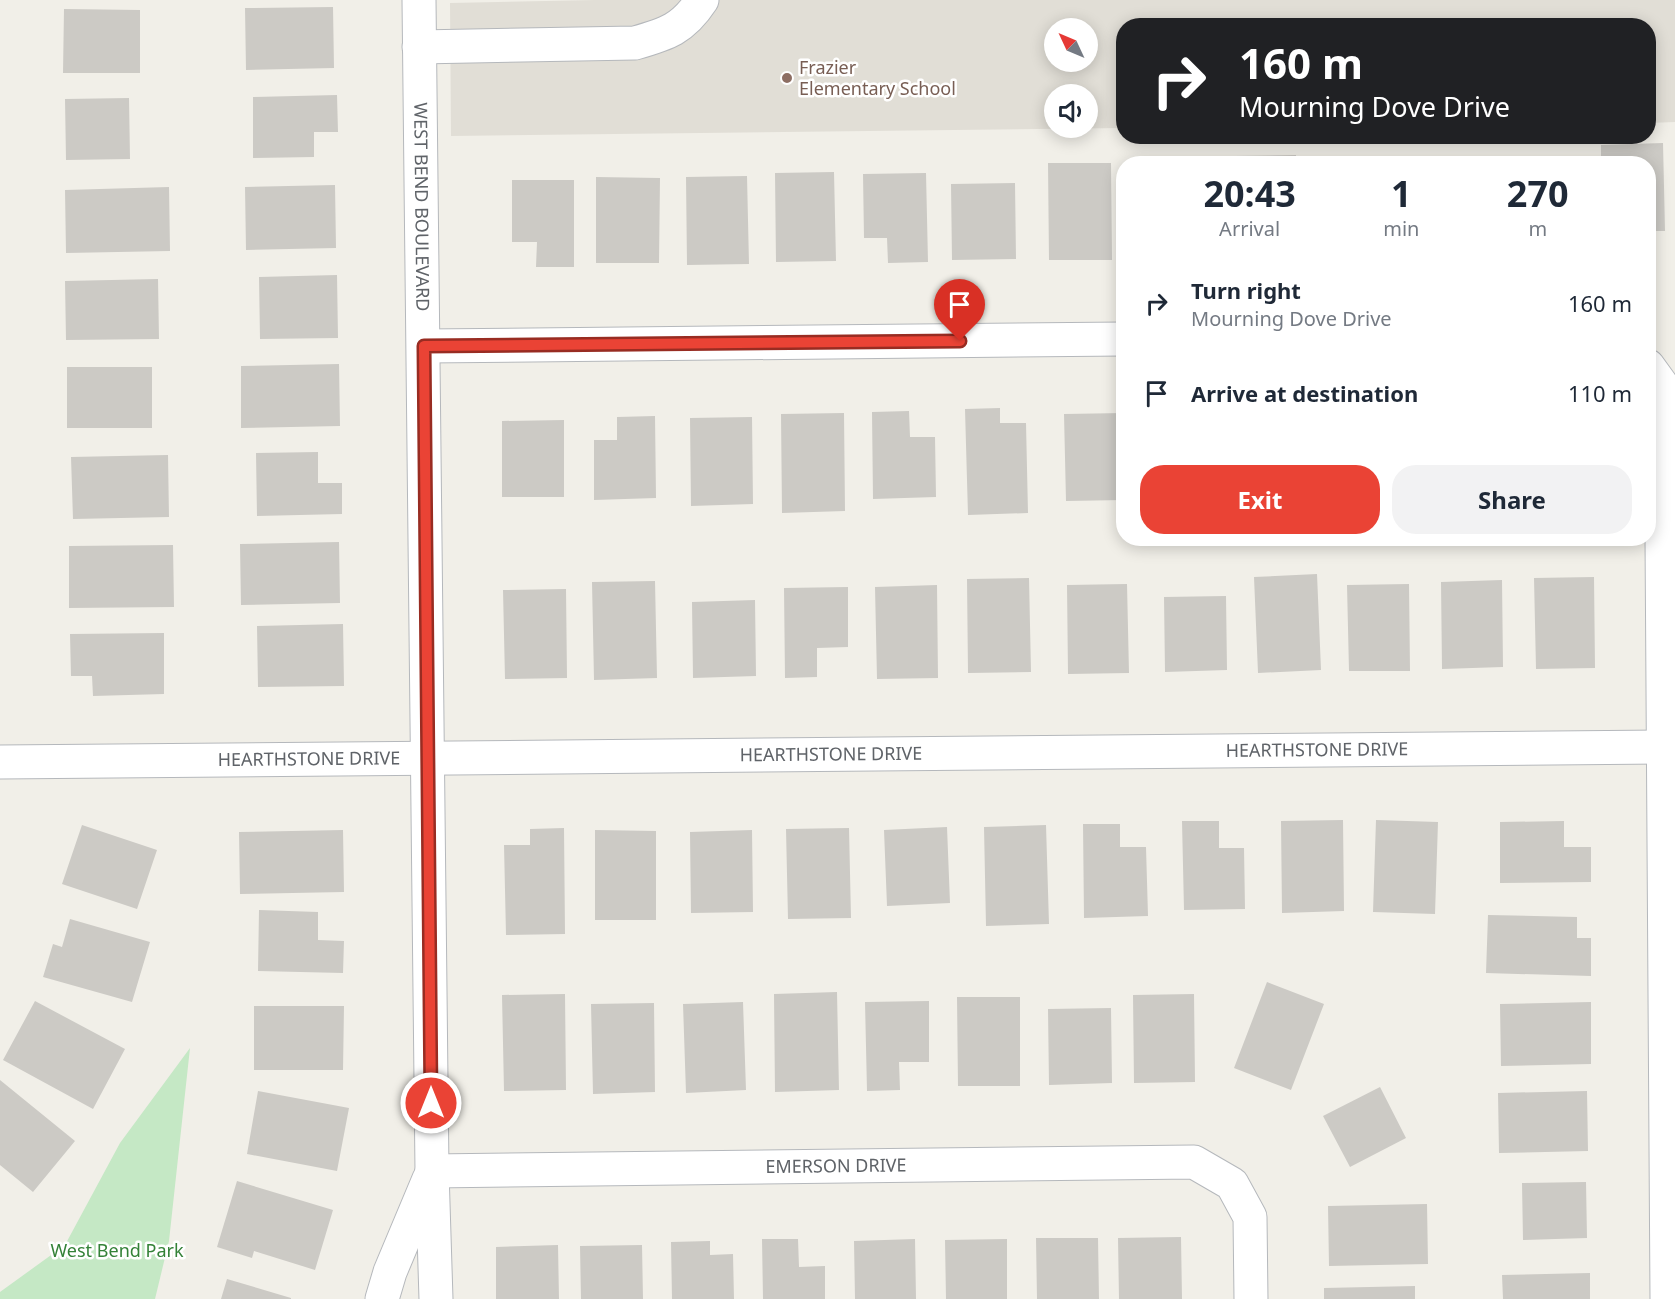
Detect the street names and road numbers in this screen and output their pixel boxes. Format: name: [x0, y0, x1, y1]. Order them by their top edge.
street label: WEST BEND BOULEVARD: [409, 102, 435, 312]
street label: HEARTHSTONE DRIVE: [1225, 736, 1408, 762]
street label: HEARTHSTONE DRIVE: [739, 741, 922, 766]
street label: HEARTHSTONE DRIVE: [218, 745, 400, 771]
street label: EMERSON DRIVE: [765, 1152, 907, 1178]

